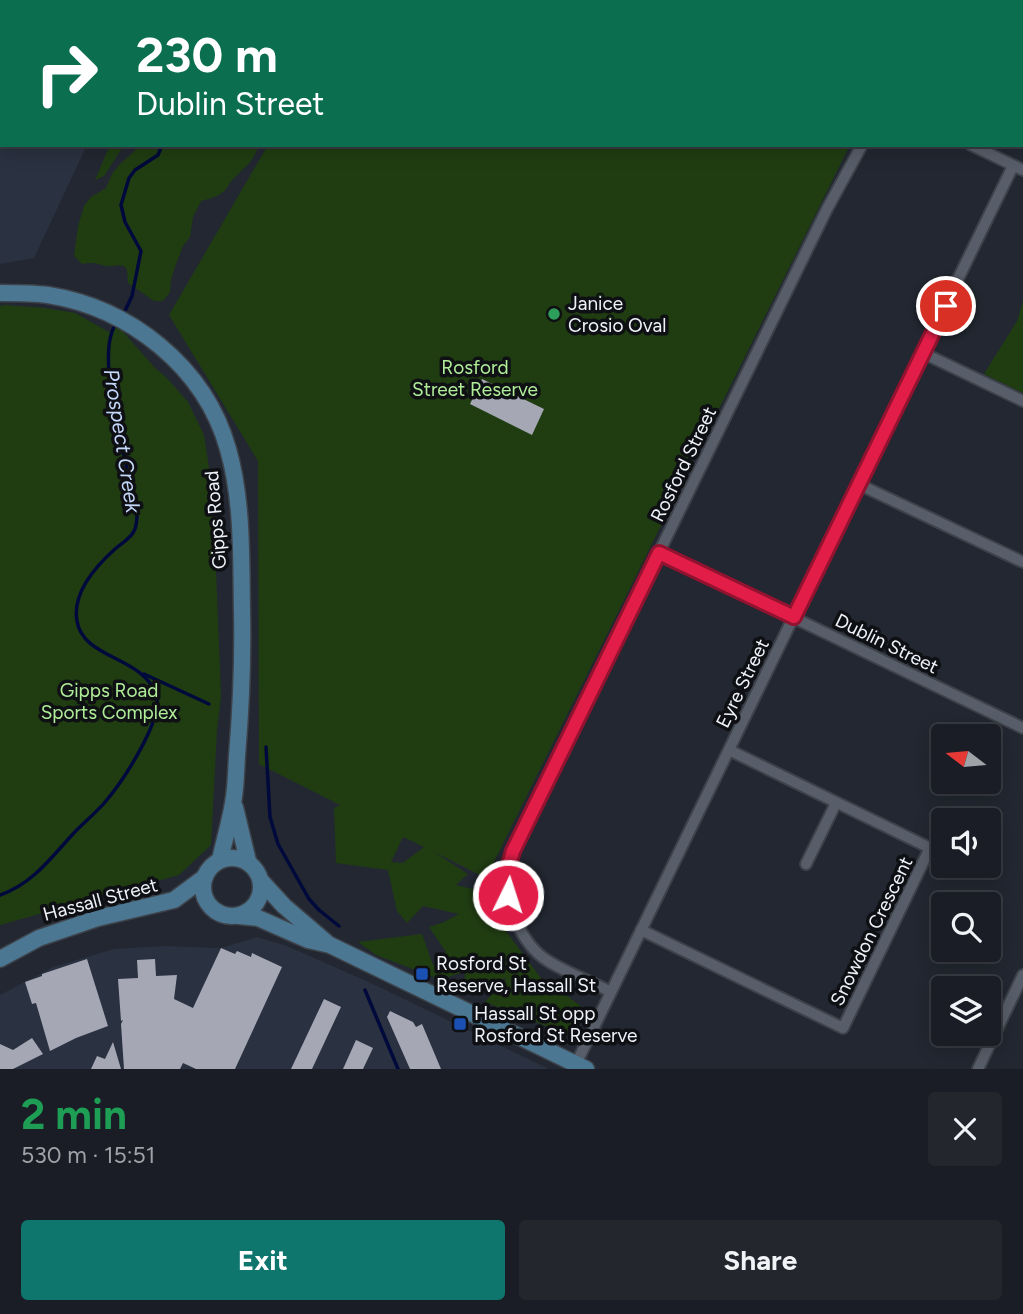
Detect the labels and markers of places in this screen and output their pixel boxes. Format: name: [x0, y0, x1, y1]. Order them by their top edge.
pin: [916, 276, 976, 336]
place label: Janice Crosio Oval: [568, 292, 666, 337]
marker: Janice Crosio Oval: [546, 306, 562, 322]
place label: Rosford St Reserve, Hassall St: [436, 952, 596, 997]
marker: Rosford St Reserve, Hassall St: [414, 966, 430, 982]
place label: Hassall St opp Rosford St Reserve: [474, 1002, 637, 1047]
marker: Hassall St opp Rosford St Reserve: [452, 1016, 468, 1032]

